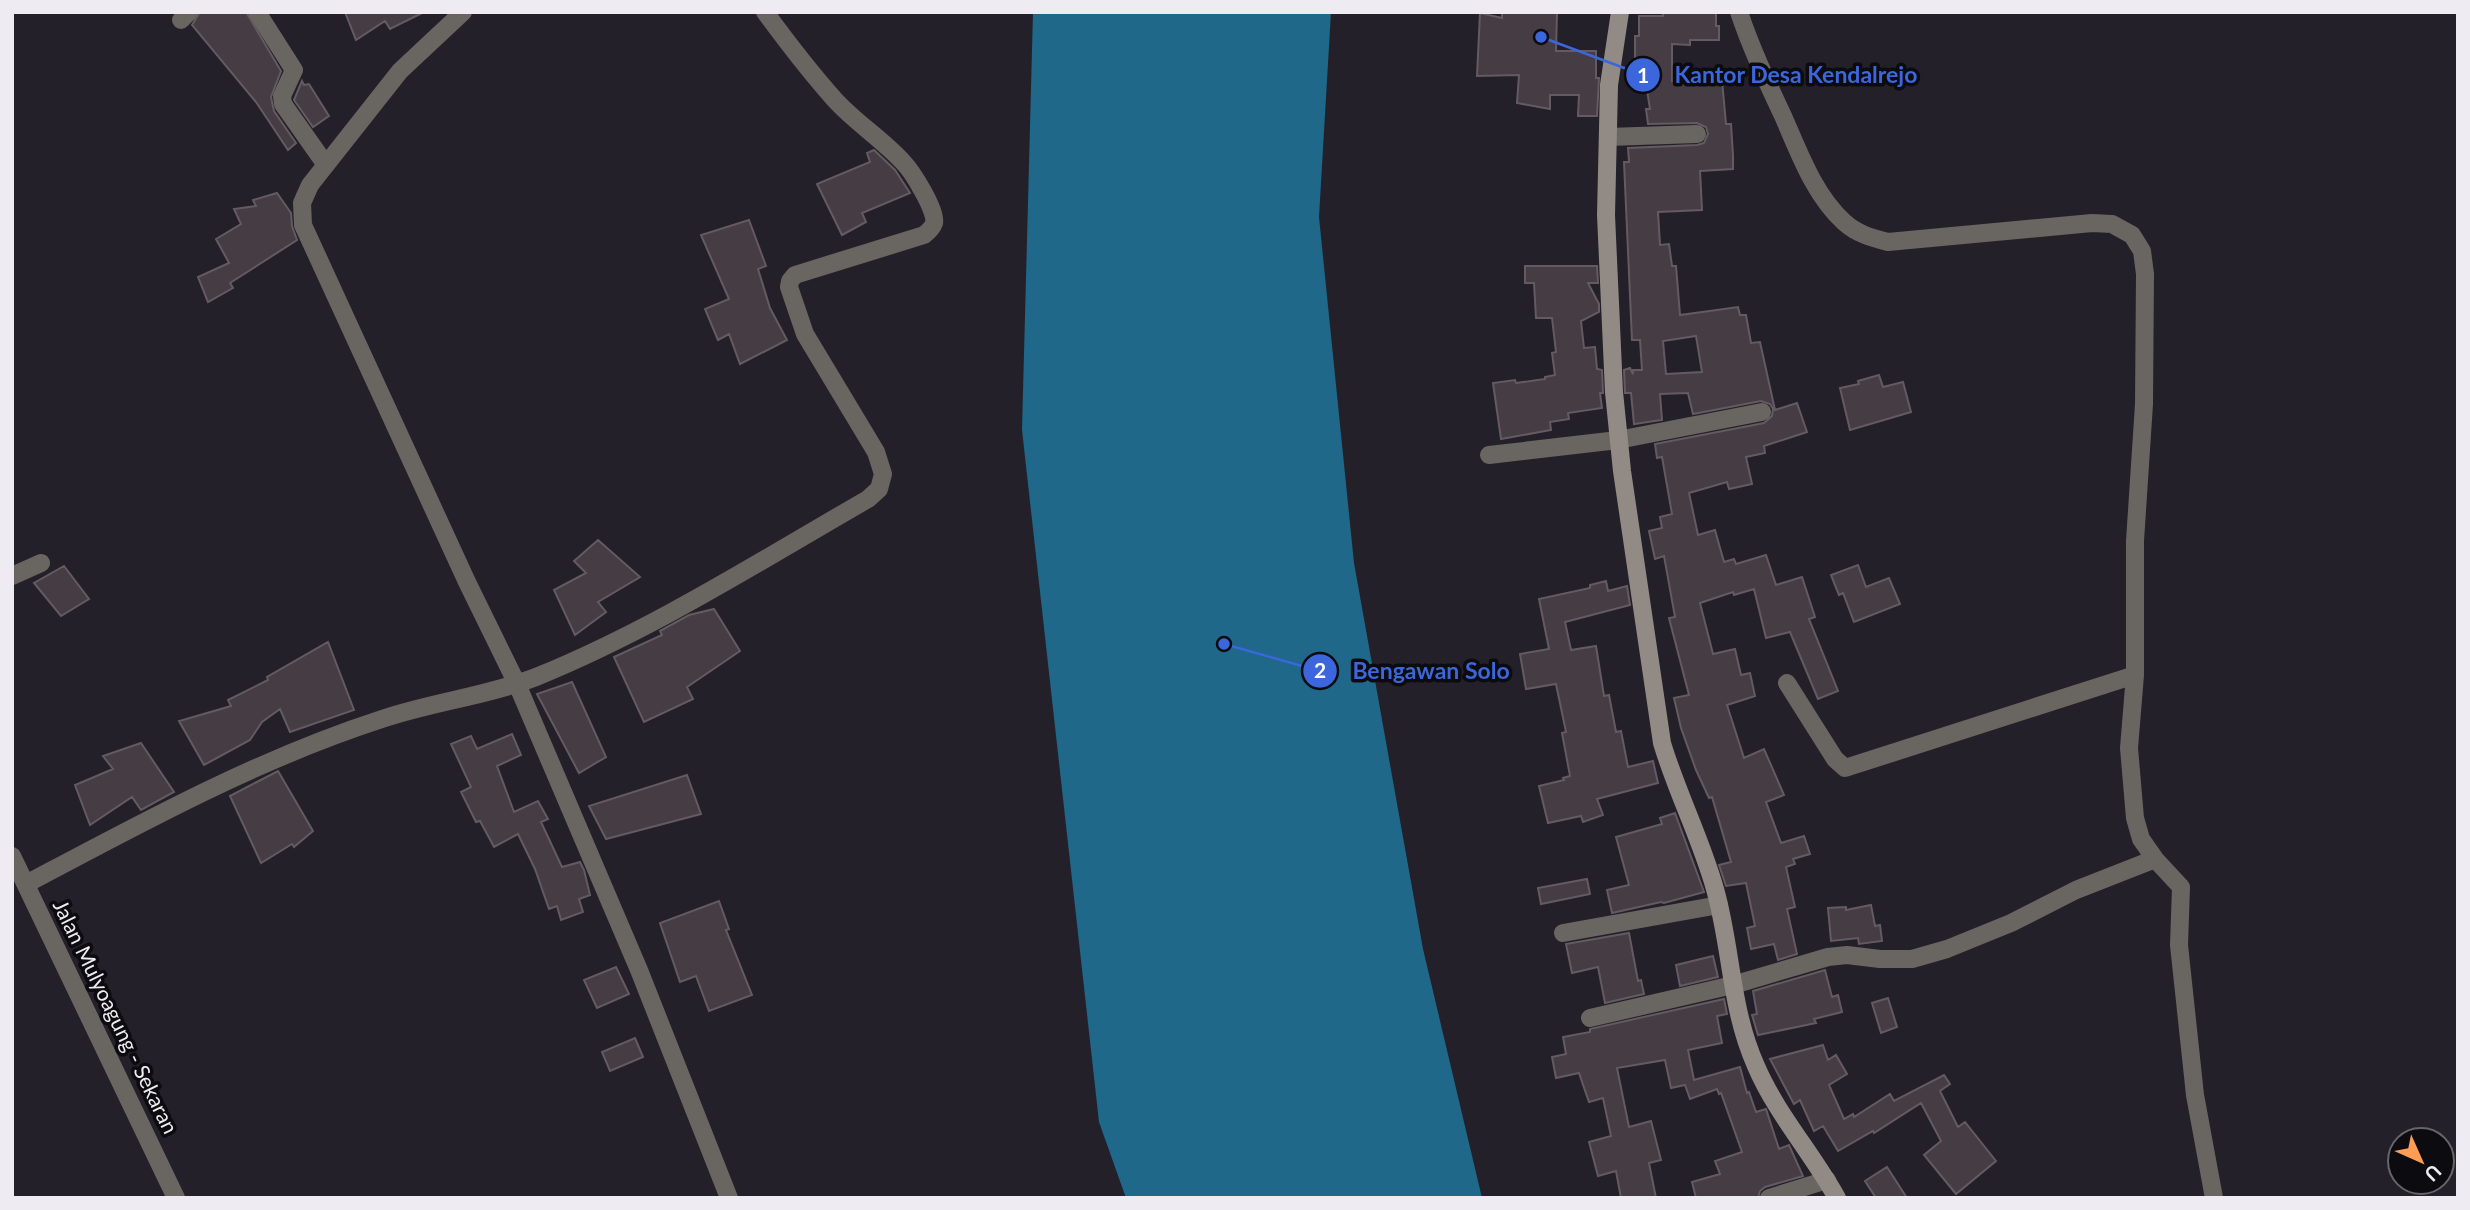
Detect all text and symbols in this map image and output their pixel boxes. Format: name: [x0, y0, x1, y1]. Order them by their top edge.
callout: Kantor Desa Kendalrejo: [1625, 53, 1932, 97]
text: Kantor Desa Kendalrejo: [1675, 60, 1917, 88]
text: 1: [1637, 62, 1649, 87]
callout: Bengawan Solo: [1303, 649, 1523, 693]
text: Bengawan Solo: [1352, 656, 1510, 684]
text: 2: [1314, 657, 1326, 682]
street label: Jalan Mulyoagung - Sekaran: [49, 895, 184, 1137]
north arrow: [2386, 1126, 2456, 1196]
text: U: [2420, 1160, 2446, 1186]

